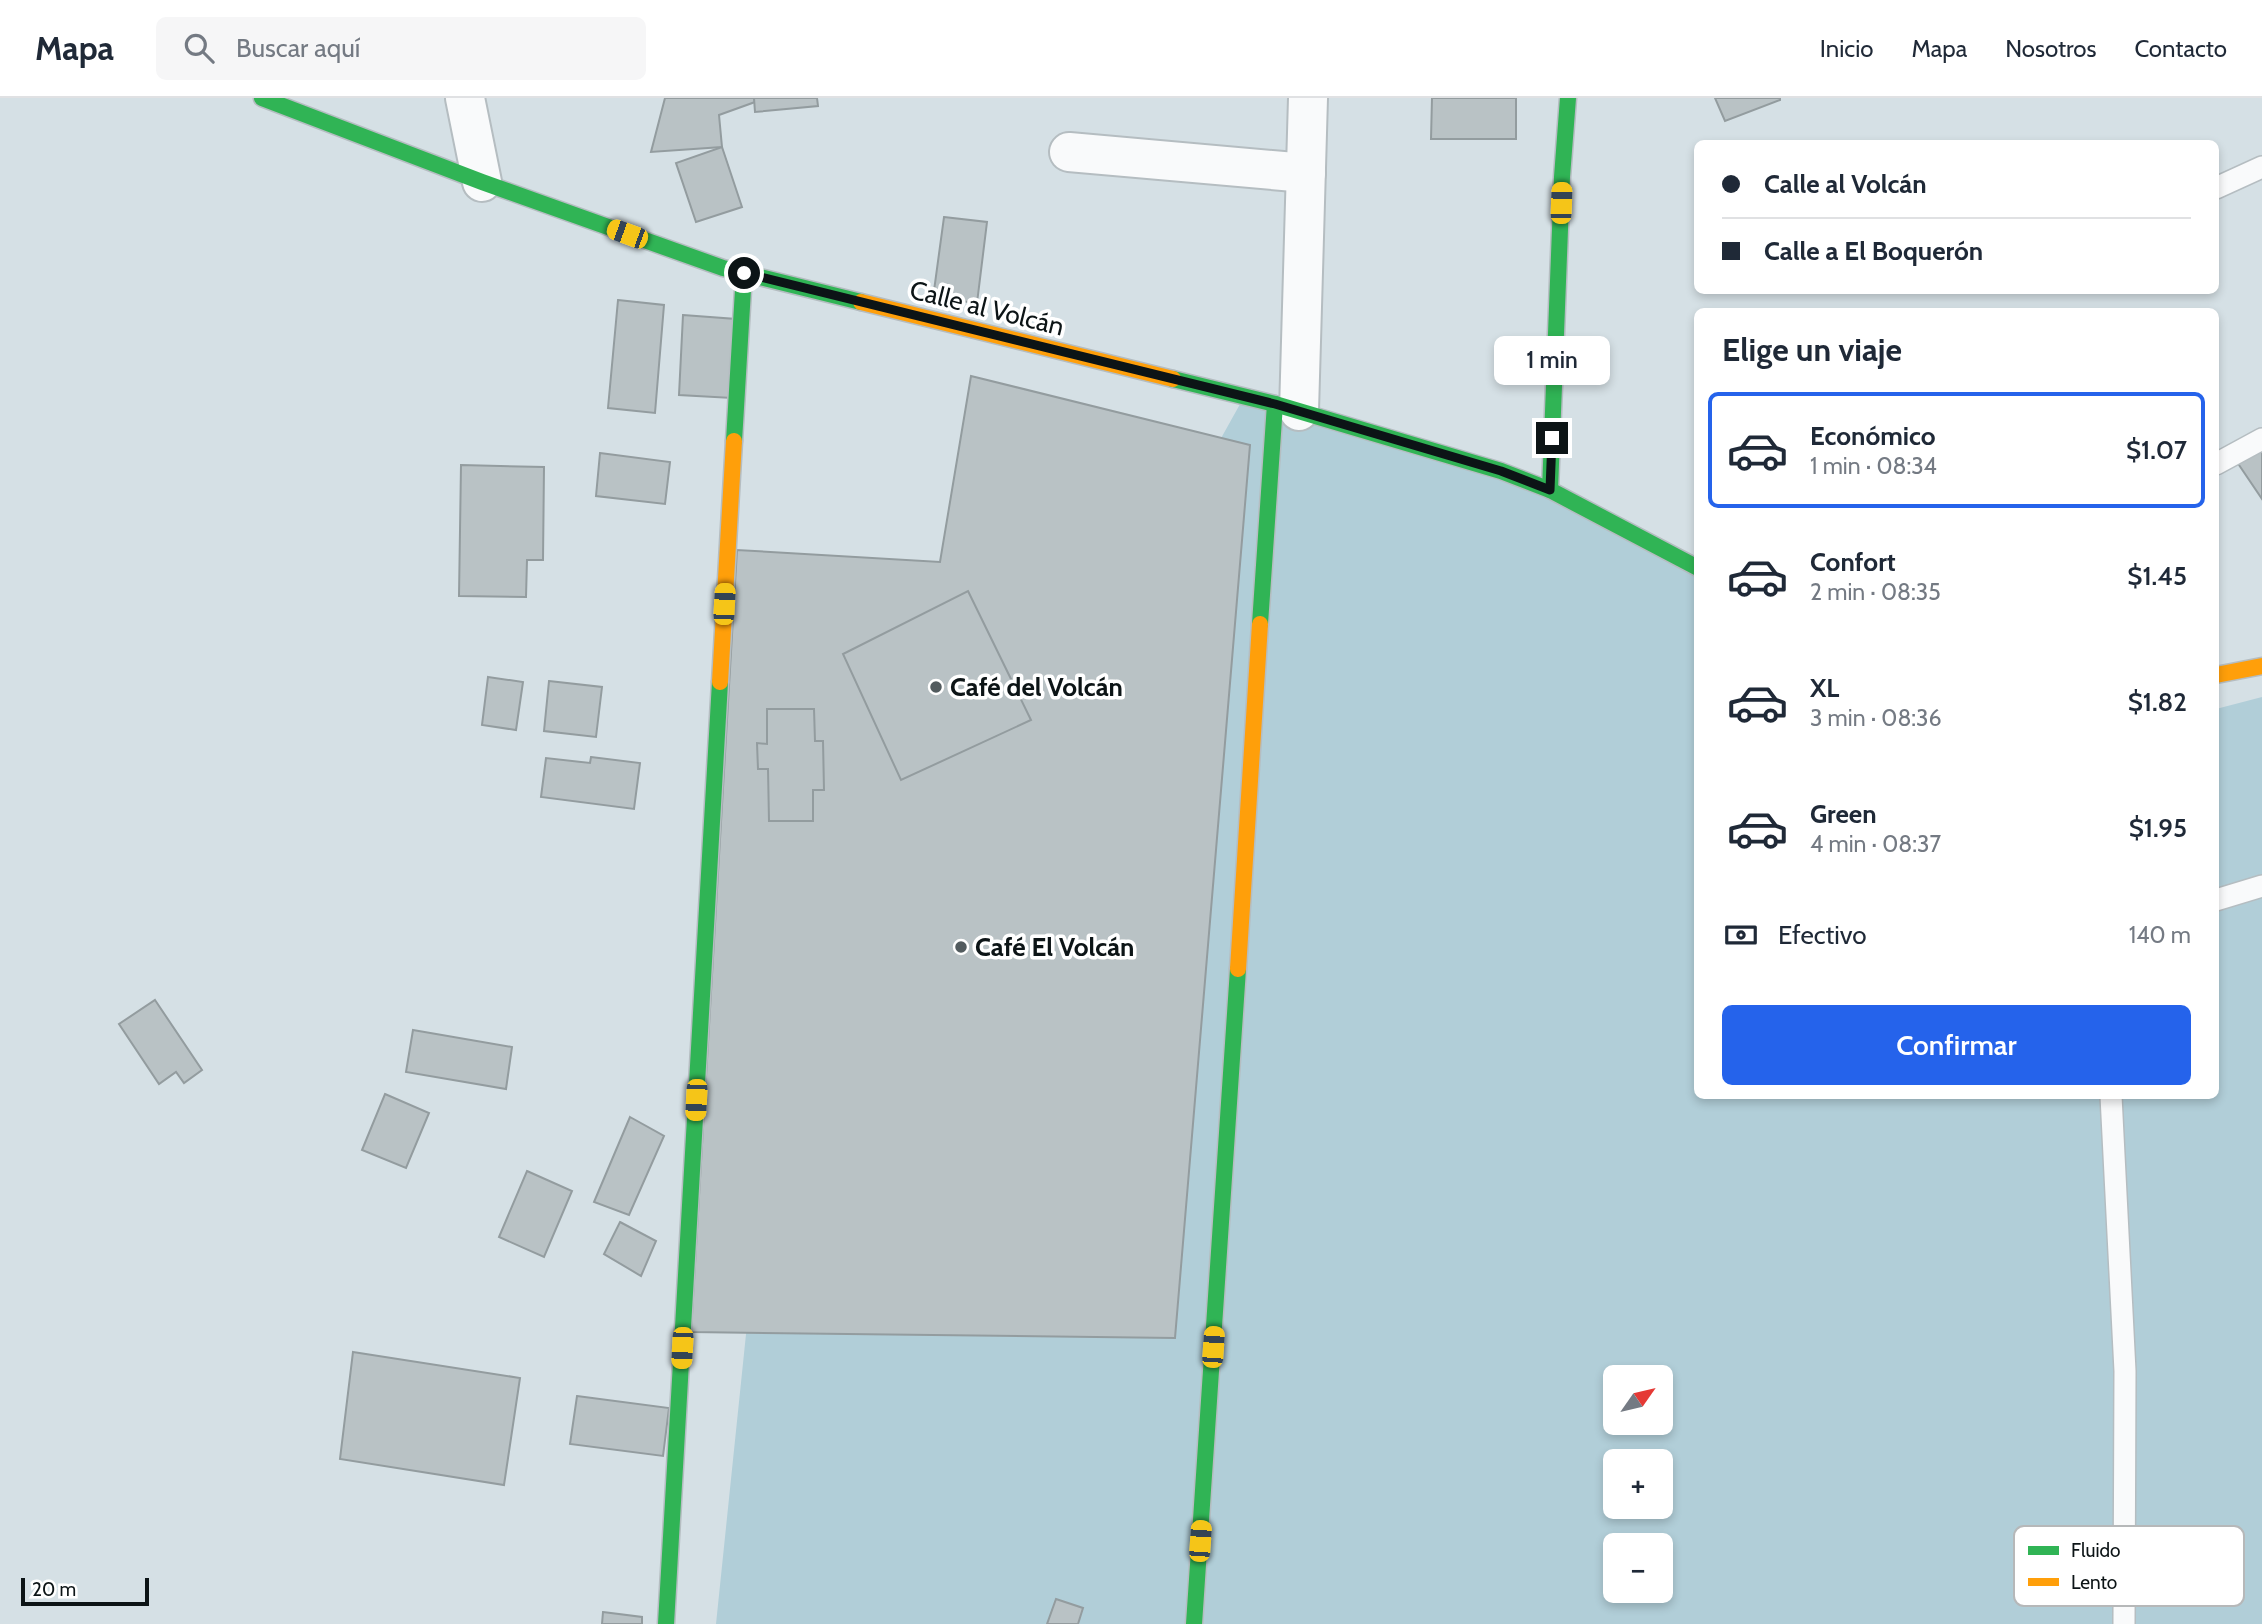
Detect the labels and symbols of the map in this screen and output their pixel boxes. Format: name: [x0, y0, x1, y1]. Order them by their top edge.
car: [1550, 182, 1573, 224]
car: [604, 217, 651, 251]
route start: [728, 257, 760, 289]
street label: Calle al Volcán: [907, 273, 1067, 343]
callout: 1 min: [1494, 336, 1610, 386]
route end: [1536, 422, 1568, 454]
car: [713, 582, 736, 626]
place label: Café del Volcán: [950, 671, 1123, 703]
marker: Café del Volcán: [928, 679, 944, 695]
place label: Café El Volcán: [975, 931, 1134, 963]
marker: Café El Volcán: [953, 939, 969, 955]
car: [685, 1078, 708, 1122]
car: [1202, 1325, 1225, 1369]
car: [671, 1326, 694, 1370]
north arrow: [1603, 1365, 1673, 1435]
car: [1189, 1519, 1212, 1563]
legend: [2014, 1526, 2244, 1606]
text: Fluido: [2071, 1539, 2120, 1562]
text: Lento: [2071, 1571, 2117, 1594]
scale bar: [21, 1575, 149, 1607]

